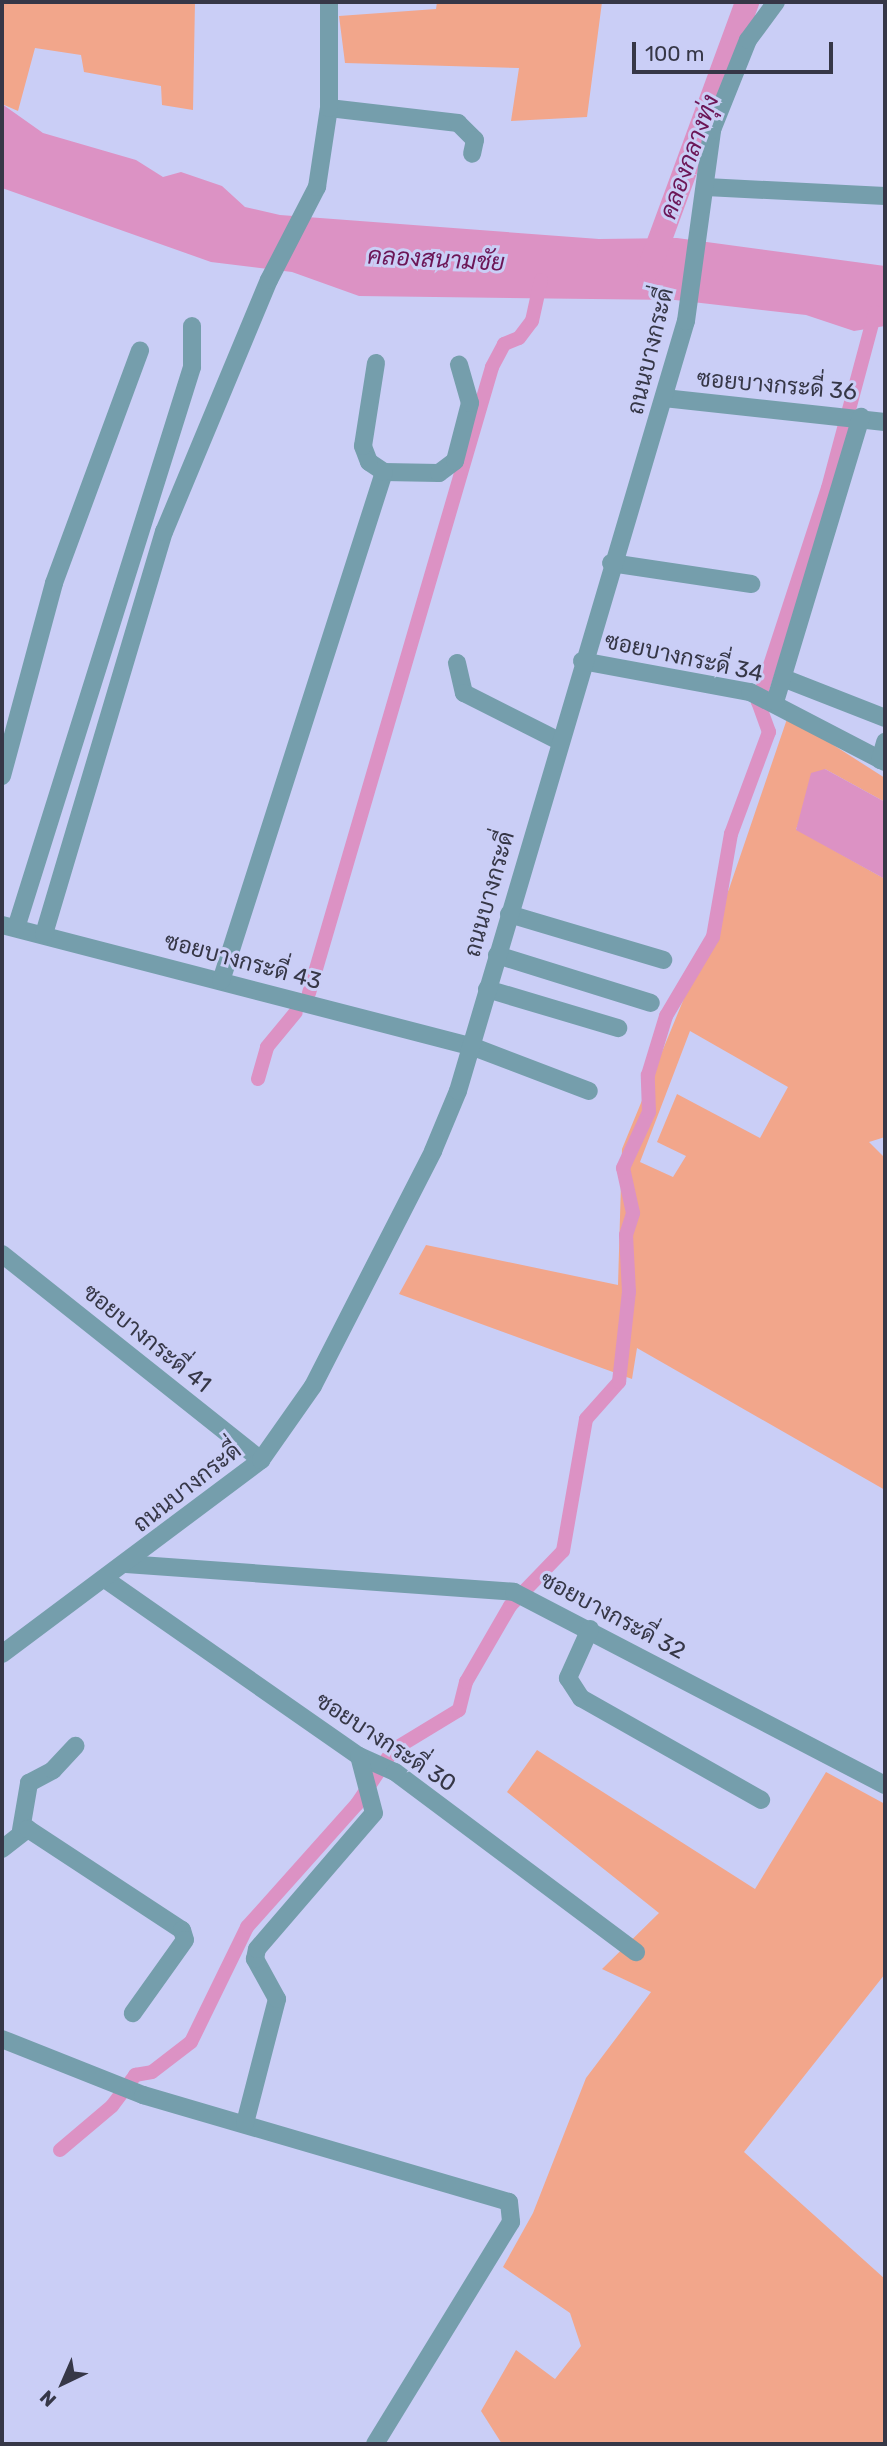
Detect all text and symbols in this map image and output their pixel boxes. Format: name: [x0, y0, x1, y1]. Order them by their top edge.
scale bar: [635, 28, 836, 72]
text: 100 m: [645, 41, 704, 66]
water label: คลองกลางทุ่ง: [654, 91, 726, 223]
water label: คลองสนามชัย: [367, 242, 505, 278]
street label: ถนนบางกระดี่: [621, 285, 679, 417]
street label: ซอยบางกระดี่ 36: [696, 364, 858, 406]
street label: ซอยบางกระดี่ 34: [602, 627, 766, 687]
street label: ถนนบางกระดี่: [458, 828, 520, 960]
street label: ซอยบางกระดี่ 43: [162, 927, 324, 995]
street label: ซอยบางกระดี่ 41: [77, 1278, 217, 1398]
street label: ถนนบางกระดี่: [128, 1436, 246, 1538]
street label: ซอยบางกระดี่ 32: [536, 1565, 690, 1665]
street label: ซอยบางกระดี่ 30: [311, 1686, 461, 1798]
north arrow: [28, 2348, 98, 2418]
text: N: [35, 2385, 61, 2411]

